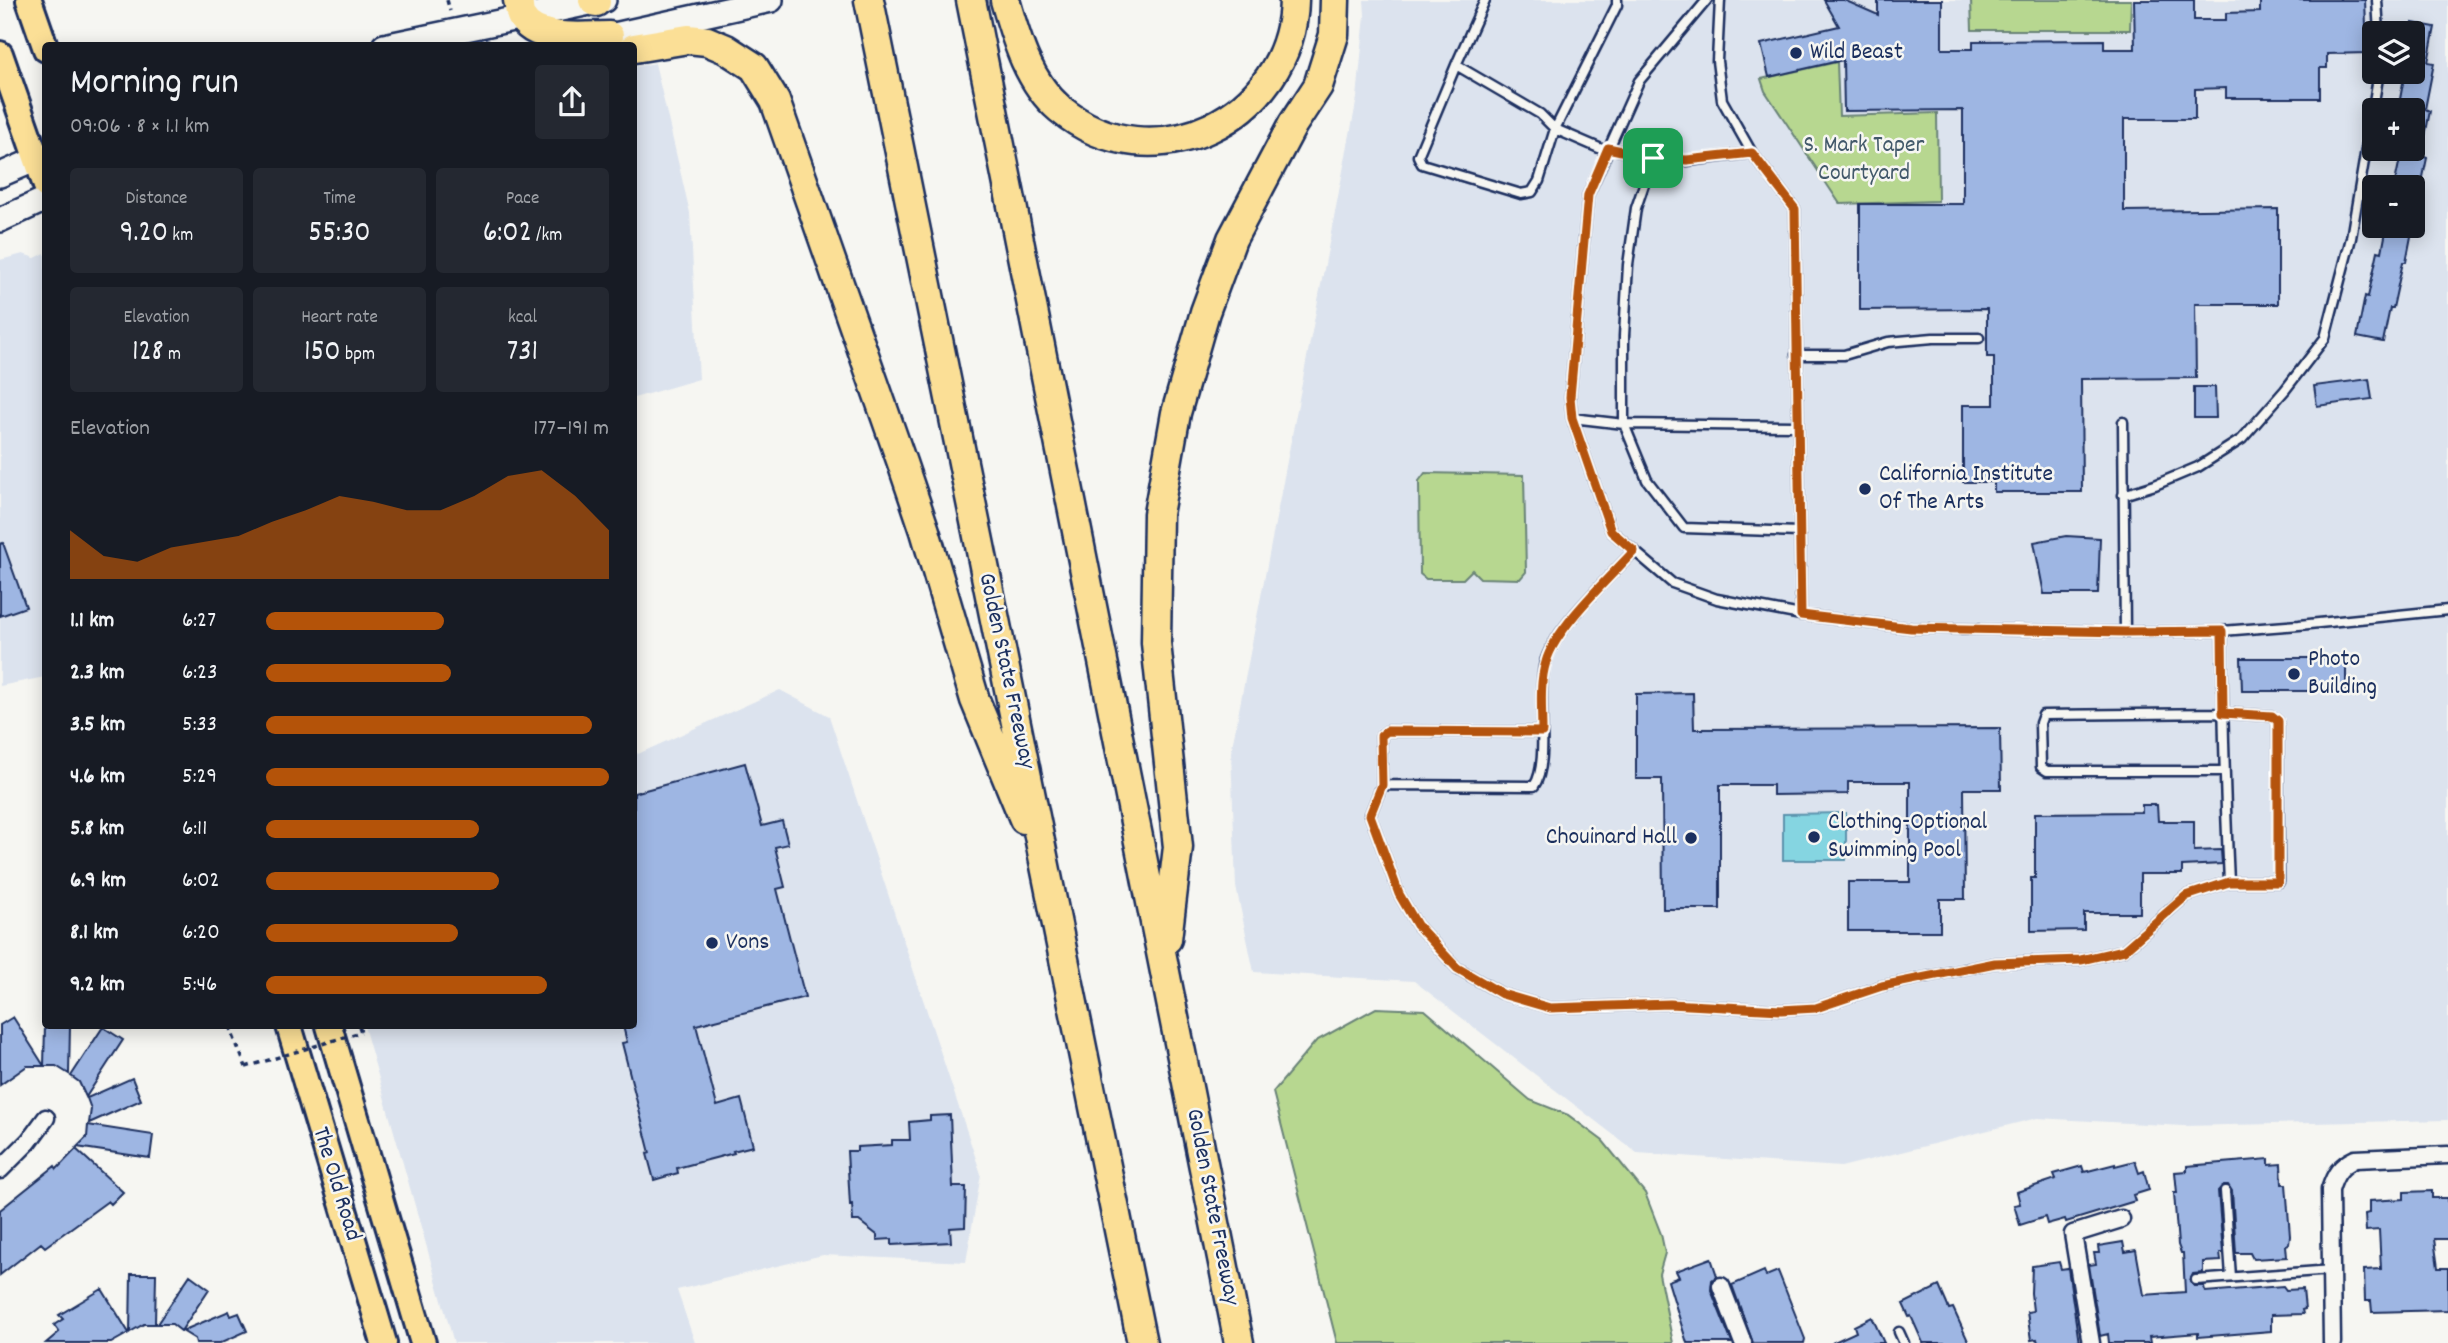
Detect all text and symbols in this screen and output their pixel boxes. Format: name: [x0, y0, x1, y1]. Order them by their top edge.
map controls: [2362, 21, 2425, 238]
button: layers: [2362, 21, 2425, 84]
place label: Wild Beast: [1810, 36, 1903, 70]
marker: Wild Beast: [1788, 45, 1804, 61]
text: Morning run: [70, 57, 239, 112]
button: share: [535, 65, 609, 139]
button: +: [2362, 98, 2425, 161]
text: 09:06 · 8 × 1.1 km: [70, 111, 210, 144]
pin: [1623, 128, 1683, 188]
park label: S. Mark Taper Courtyard: [1803, 129, 1925, 191]
icon: arrive: [1634, 139, 1672, 177]
button: −: [2362, 175, 2425, 238]
text: Distance: [126, 186, 187, 213]
text: Time: [323, 186, 356, 213]
text: Pace: [506, 186, 539, 213]
text: 9.20: [120, 213, 168, 256]
text: 55:30: [308, 213, 371, 256]
text: 6:02: [483, 213, 532, 256]
text: km: [168, 223, 193, 250]
text: /km: [532, 223, 562, 250]
text: Elevation: [123, 305, 190, 332]
text: Heart rate: [301, 305, 378, 332]
text: kcal: [508, 305, 537, 332]
text: 128: [132, 332, 164, 375]
text: 150: [304, 332, 341, 375]
text: 731: [507, 332, 538, 375]
text: m: [164, 342, 181, 369]
text: bpm: [341, 342, 375, 369]
text: Elevation: [70, 413, 150, 446]
text: 177–191 m: [533, 413, 609, 446]
place label: California Institute Of The Arts: [1879, 458, 2053, 520]
marker: California Institute Of The Arts: [1857, 481, 1873, 497]
street label: Golden State Freeway: [969, 570, 1044, 773]
text: 1.1 km: [70, 605, 114, 638]
text: 6:27: [182, 605, 216, 638]
place label: Photo Building: [2308, 643, 2377, 705]
text: 2.3 km: [70, 657, 125, 690]
text: 6:23: [182, 657, 217, 690]
marker: Photo Building: [2286, 666, 2302, 682]
text: 3.5 km: [70, 709, 125, 742]
text: 5:33: [182, 709, 217, 742]
text: 4.6 km: [70, 761, 125, 794]
text: 5:29: [182, 761, 217, 794]
place label: Clothing-Optional Swimming Pool: [1828, 806, 1987, 868]
text: 5.8 km: [70, 813, 124, 846]
text: 6:11: [182, 813, 207, 846]
place label: Chouinard Hall: [1546, 821, 1677, 855]
marker: Clothing-Optional Swimming Pool: [1806, 829, 1822, 845]
marker: Chouinard Hall: [1683, 830, 1699, 846]
text: 6.9 km: [70, 865, 126, 898]
text: 6:02: [182, 865, 220, 898]
text: 8.1 km: [70, 917, 119, 950]
text: 6:20: [182, 917, 220, 950]
place label: Vons: [726, 926, 769, 960]
marker: Vons: [704, 935, 720, 951]
text: 9.2 km: [70, 969, 125, 1002]
text: 5:46: [182, 969, 217, 1002]
street label: Golden State Freeway: [1176, 1106, 1248, 1310]
street label: The Old Road: [303, 1123, 369, 1245]

